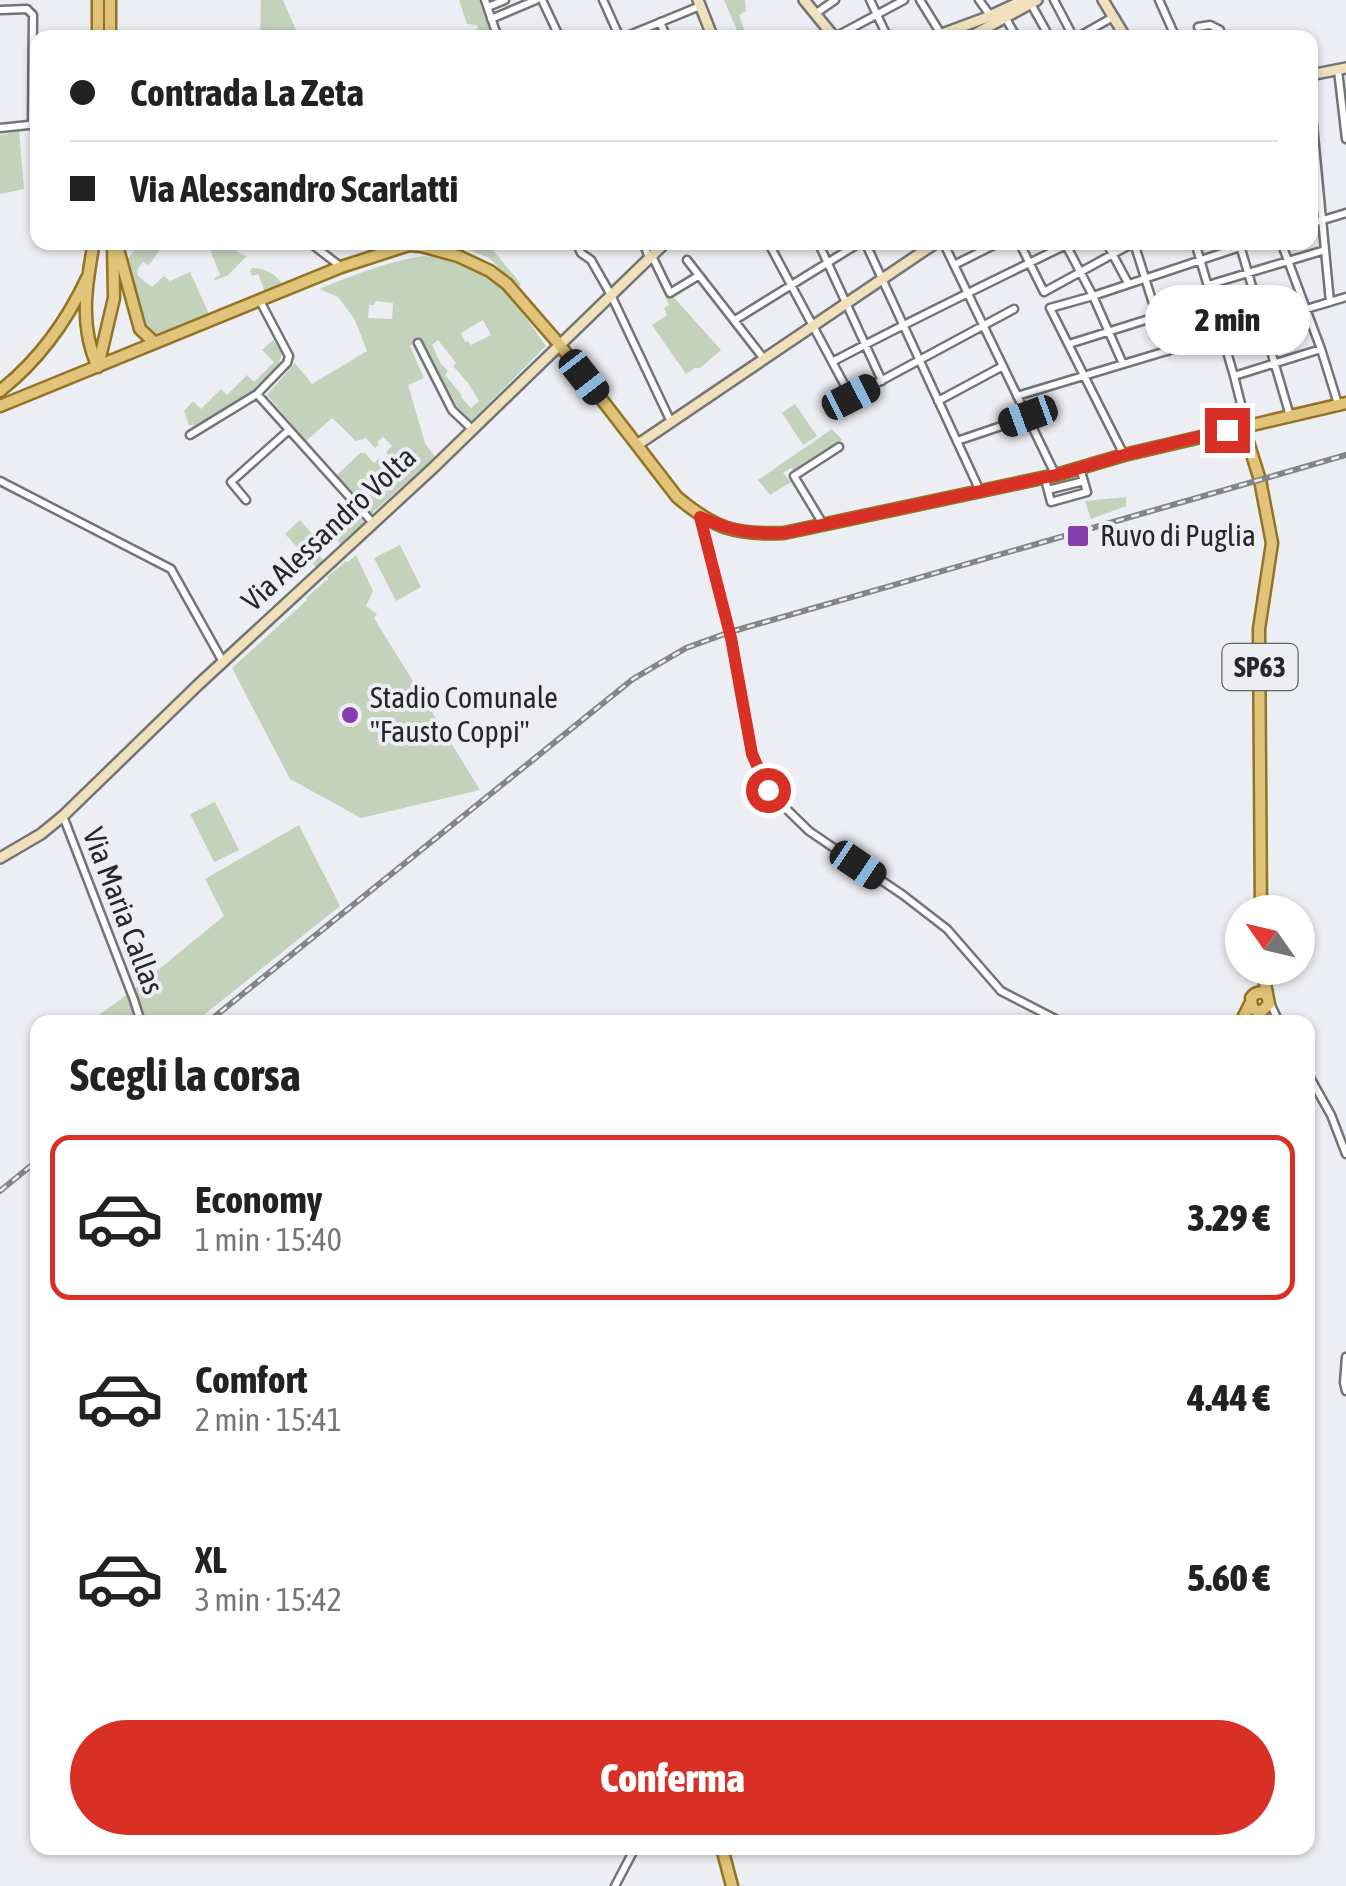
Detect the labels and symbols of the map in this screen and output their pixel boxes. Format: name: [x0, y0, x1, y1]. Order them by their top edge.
callout: 2 min: [1144, 285, 1310, 355]
car: [554, 344, 614, 410]
car: [817, 370, 885, 424]
car: [995, 392, 1061, 440]
route end: [1205, 408, 1250, 453]
street label: Via Alessandro Volta: [234, 439, 422, 617]
place label: Ruvo di Puglia: [1100, 518, 1256, 552]
marker: Ruvo di Puglia: [1065, 523, 1091, 549]
road number: SP63: [1222, 644, 1298, 690]
place label: Stadio Comunale "Fausto Coppi": [370, 680, 558, 748]
marker: Stadio Comunale "Fausto Coppi": [339, 704, 361, 726]
route start: [746, 768, 791, 813]
street label: Via Maria Callas: [77, 823, 171, 999]
car: [825, 836, 891, 894]
north arrow: [1225, 895, 1315, 985]

